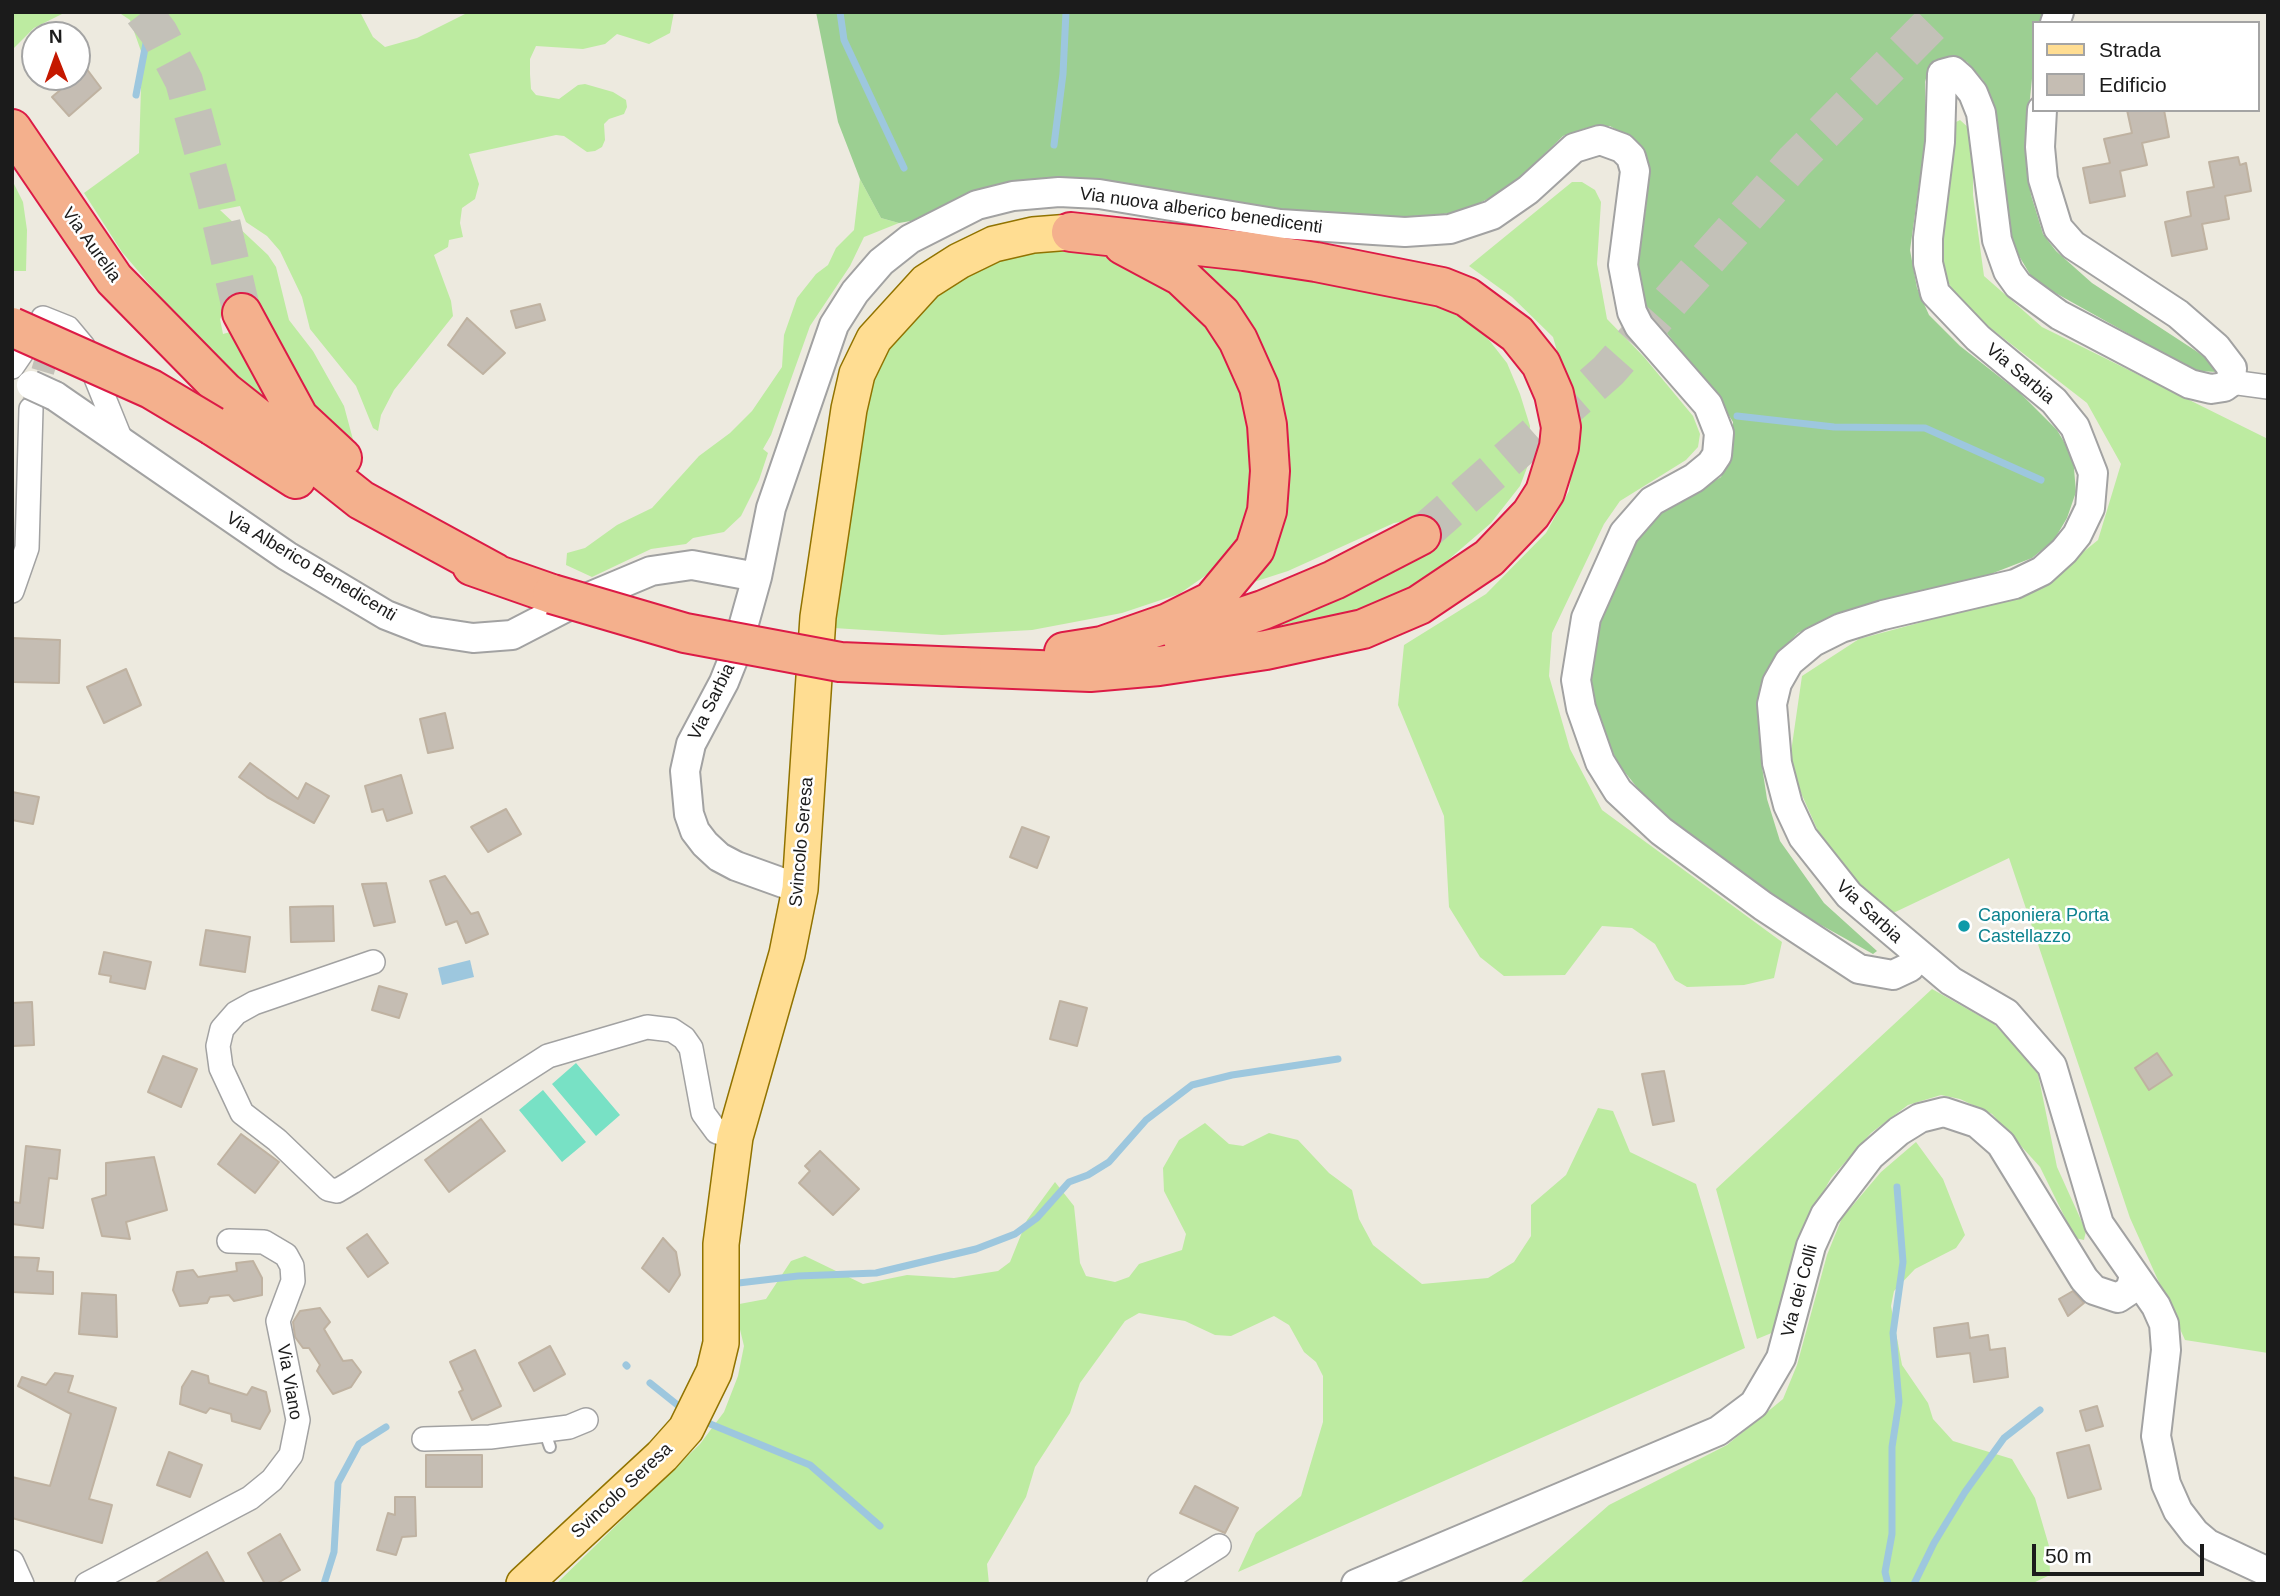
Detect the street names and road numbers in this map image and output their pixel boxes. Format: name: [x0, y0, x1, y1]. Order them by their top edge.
street label: Via nuova alberico benedicenti: [1078, 183, 1324, 239]
street label: Via Aurelia: [57, 204, 125, 286]
street label: Via Sarbia: [1981, 339, 2059, 409]
street label: Via Alberico Benedicenti: [222, 508, 400, 626]
street label: Via Sarbia: [684, 660, 740, 744]
street label: Svincolo Seresa: [786, 776, 818, 908]
street label: Via Sarbia: [1831, 876, 1907, 948]
street label: Via dei Colli: [1777, 1242, 1823, 1340]
street label: Via Viano: [272, 1343, 306, 1421]
street label: Svincolo Seresa: [567, 1439, 677, 1543]

